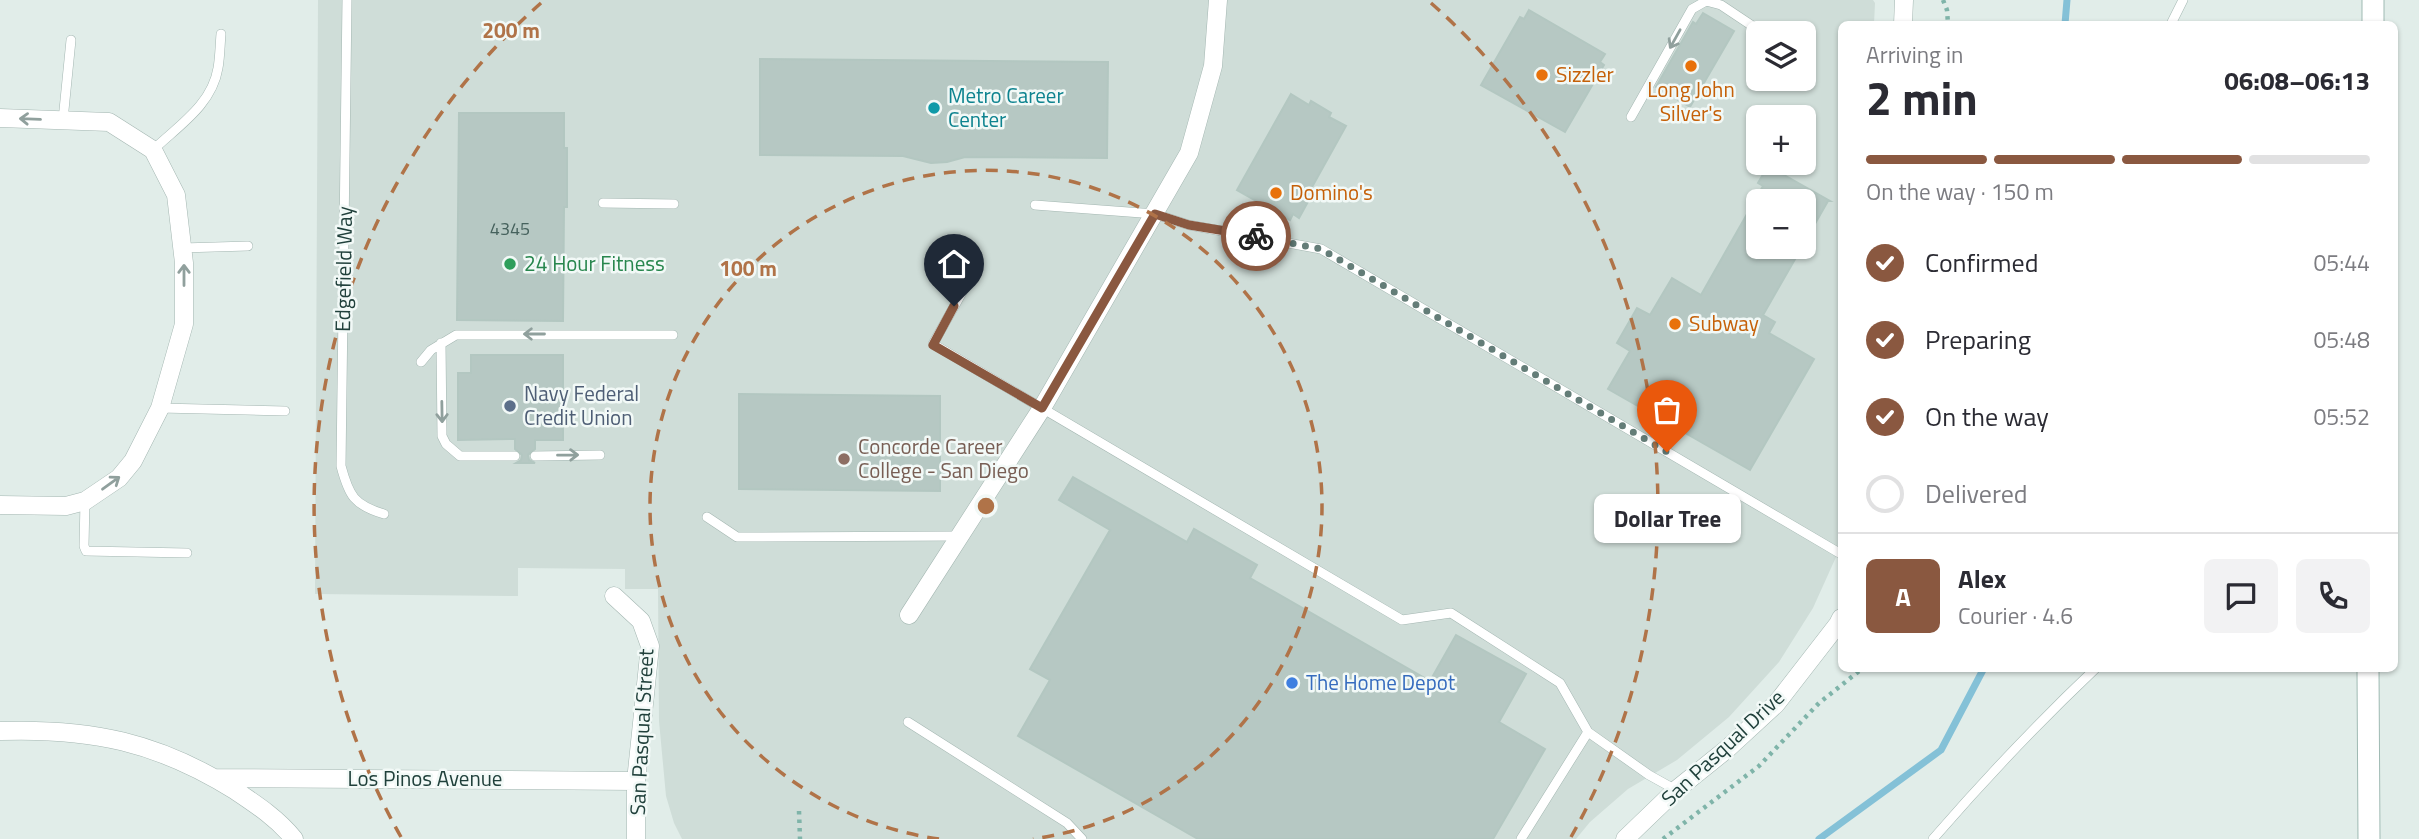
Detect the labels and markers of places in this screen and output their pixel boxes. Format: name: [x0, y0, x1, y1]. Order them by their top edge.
place label: Sizzler: [1556, 58, 1614, 90]
marker: Long John Silver's: [1683, 58, 1699, 74]
marker: Sizzler: [1534, 67, 1550, 83]
place label: Long John Silver's: [1647, 73, 1735, 129]
place label: Metro Career Center: [948, 79, 1064, 135]
marker: Metro Career Center: [926, 100, 942, 116]
place label: Domino's: [1290, 176, 1373, 208]
marker: Domino's: [1268, 185, 1284, 201]
pin: [924, 234, 984, 306]
place label: 24 Hour Fitness: [524, 247, 665, 279]
marker: 24 Hour Fitness: [502, 256, 518, 272]
place label: Subway: [1689, 307, 1759, 339]
marker: Subway: [1667, 316, 1683, 332]
place label: Navy Federal Credit Union: [524, 377, 639, 433]
pin: [1637, 380, 1697, 452]
marker: Navy Federal Credit Union: [502, 398, 518, 414]
place label: Concorde Career College - San Diego: [858, 430, 1029, 486]
marker: Concorde Career College - San Diego: [836, 451, 852, 467]
centre of rings: [974, 494, 998, 518]
callout: Dollar Tree: [1594, 494, 1740, 543]
place label: The Home Depot: [1306, 666, 1456, 698]
marker: The Home Depot: [1284, 675, 1300, 691]

